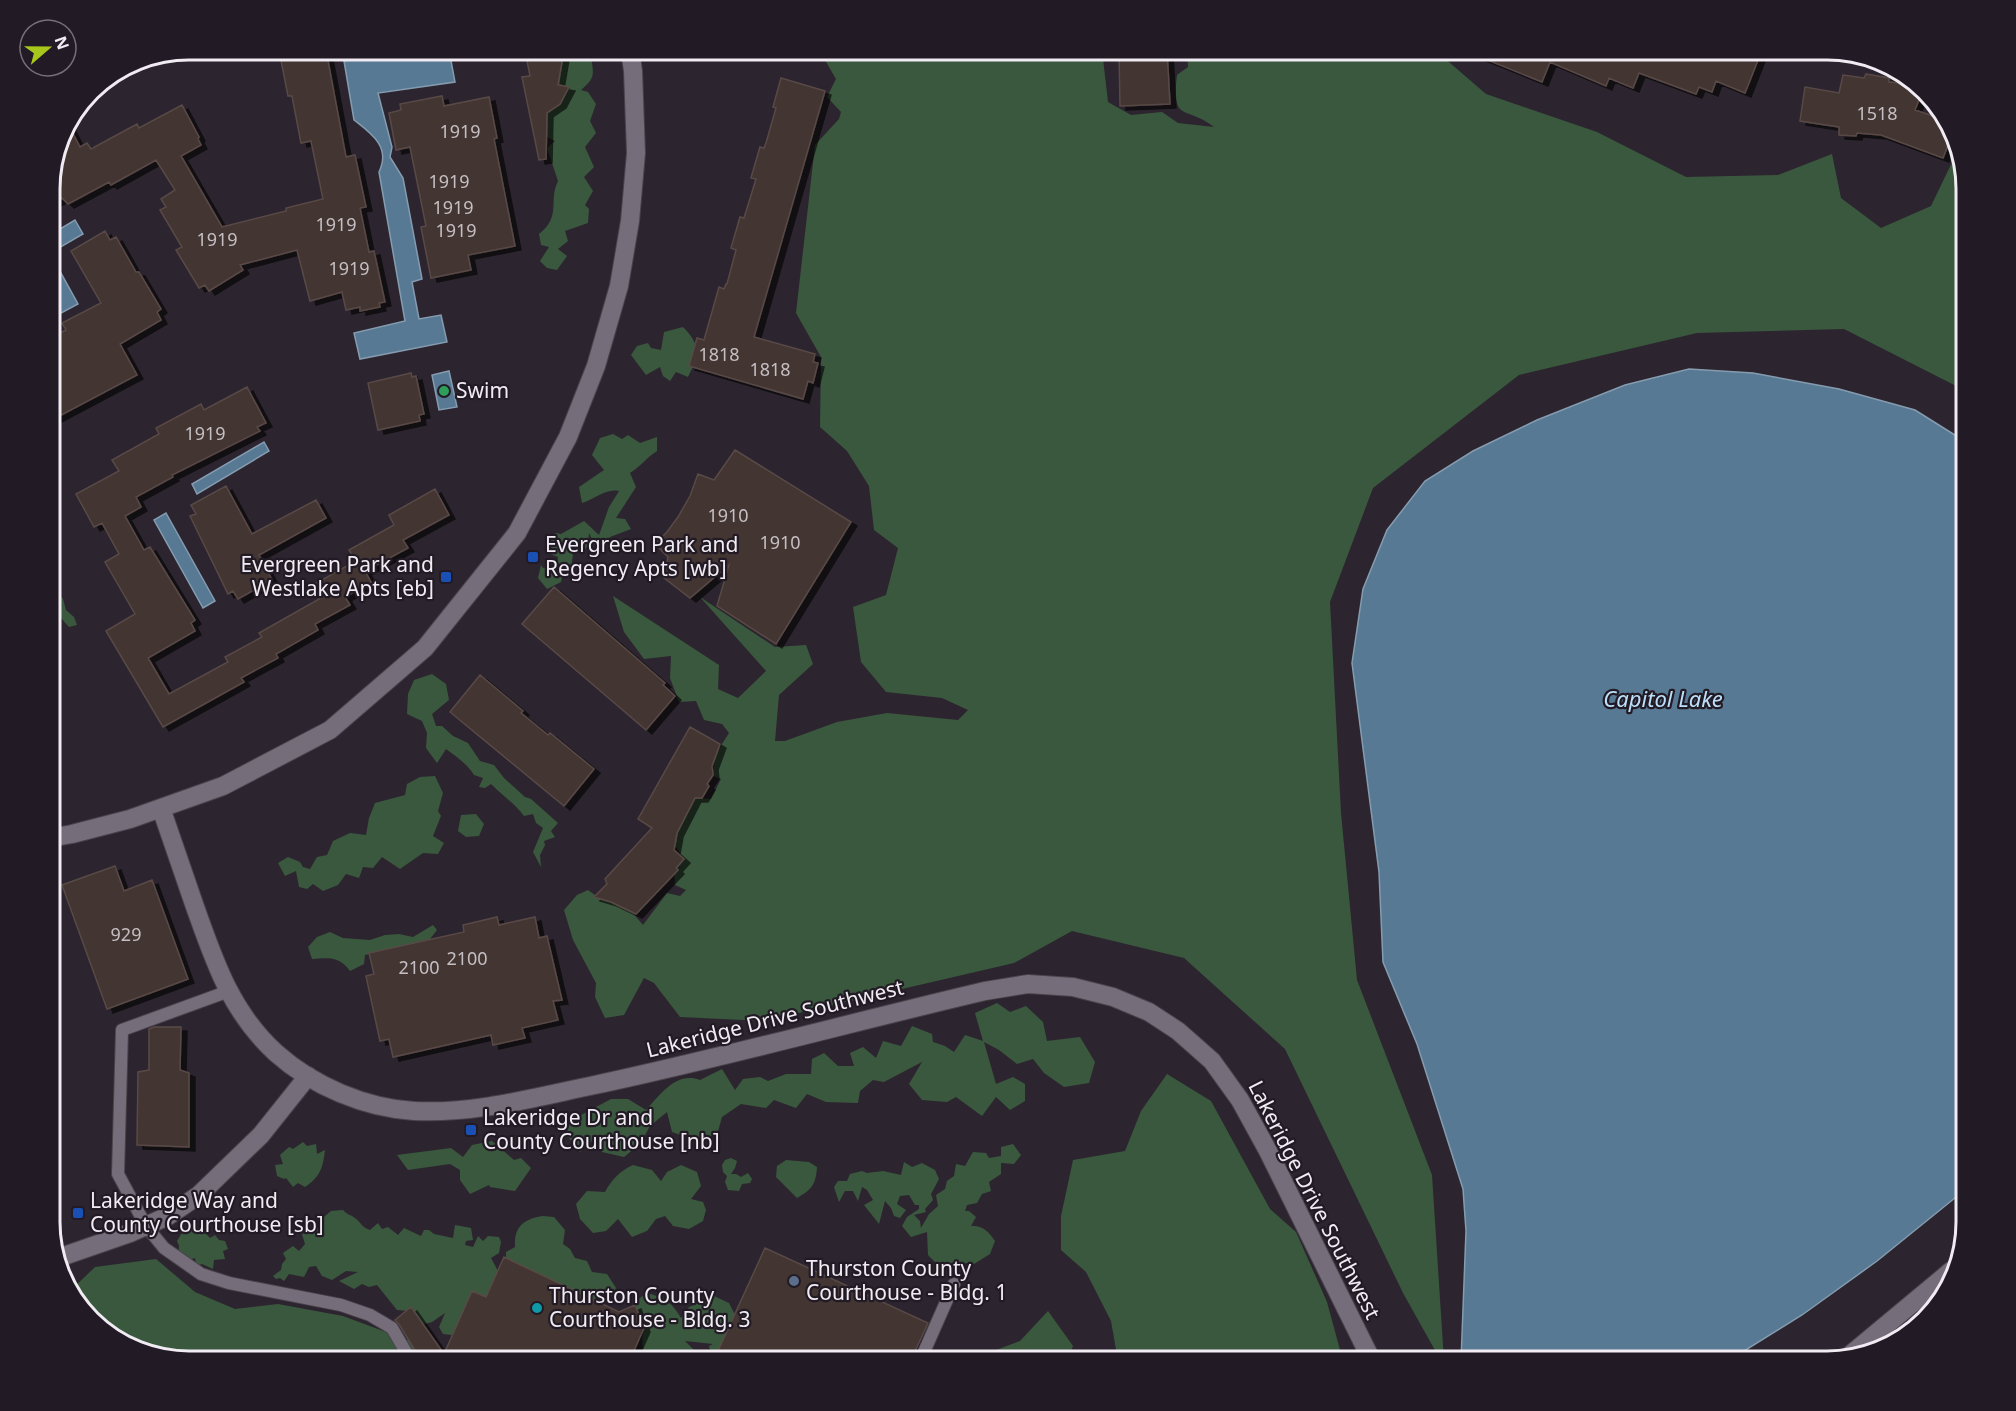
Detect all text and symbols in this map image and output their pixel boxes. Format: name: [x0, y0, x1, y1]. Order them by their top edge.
north arrow: [18, 18, 78, 78]
text: N: [50, 33, 75, 53]
house number: 1518: [1856, 101, 1898, 125]
house number: 1919: [439, 119, 481, 143]
house number: 1919: [428, 169, 470, 193]
house number: 1919: [432, 195, 474, 219]
house number: 1919: [315, 212, 357, 236]
house number: 1919: [435, 218, 477, 242]
house number: 1919: [196, 227, 238, 251]
house number: 1919: [328, 256, 370, 280]
house number: 1818: [698, 342, 740, 366]
house number: 1818: [749, 357, 791, 381]
place label: Swim: [456, 376, 509, 404]
marker: Swim: [437, 384, 451, 398]
house number: 1919: [184, 421, 226, 445]
house number: 1910: [707, 503, 749, 527]
place label: Evergreen Park and Regency Apts [wb]: [545, 530, 738, 582]
house number: 1910: [759, 530, 801, 554]
place label: Evergreen Park and Westlake Apts [eb]: [241, 550, 434, 602]
marker: Evergreen Park and Regency Apts [wb]: [526, 550, 540, 564]
marker: Evergreen Park and Westlake Apts [eb]: [439, 570, 453, 584]
water label: Capitol Lake: [1603, 683, 1723, 713]
house number: 929: [111, 922, 141, 946]
house number: 2100: [446, 946, 488, 970]
house number: 2100: [398, 955, 440, 979]
street label: Lakeridge Drive Southwest: [643, 972, 907, 1064]
street label: Lakeridge Drive Southwest: [1242, 1075, 1388, 1324]
place label: Lakeridge Dr and County Courthouse [nb]: [483, 1103, 720, 1155]
marker: Lakeridge Dr and County Courthouse [nb]: [464, 1123, 478, 1137]
place label: Lakeridge Way and County Courthouse [sb]: [90, 1186, 324, 1238]
marker: Lakeridge Way and County Courthouse [sb]: [71, 1206, 85, 1220]
place label: Thurston County Courthouse - Bldg. 1: [806, 1254, 1007, 1306]
marker: Thurston County Courthouse - Bldg. 1: [787, 1274, 801, 1288]
place label: Thurston County Courthouse - Bldg. 3: [549, 1281, 750, 1333]
marker: Thurston County Courthouse - Bldg. 3: [530, 1301, 544, 1315]

